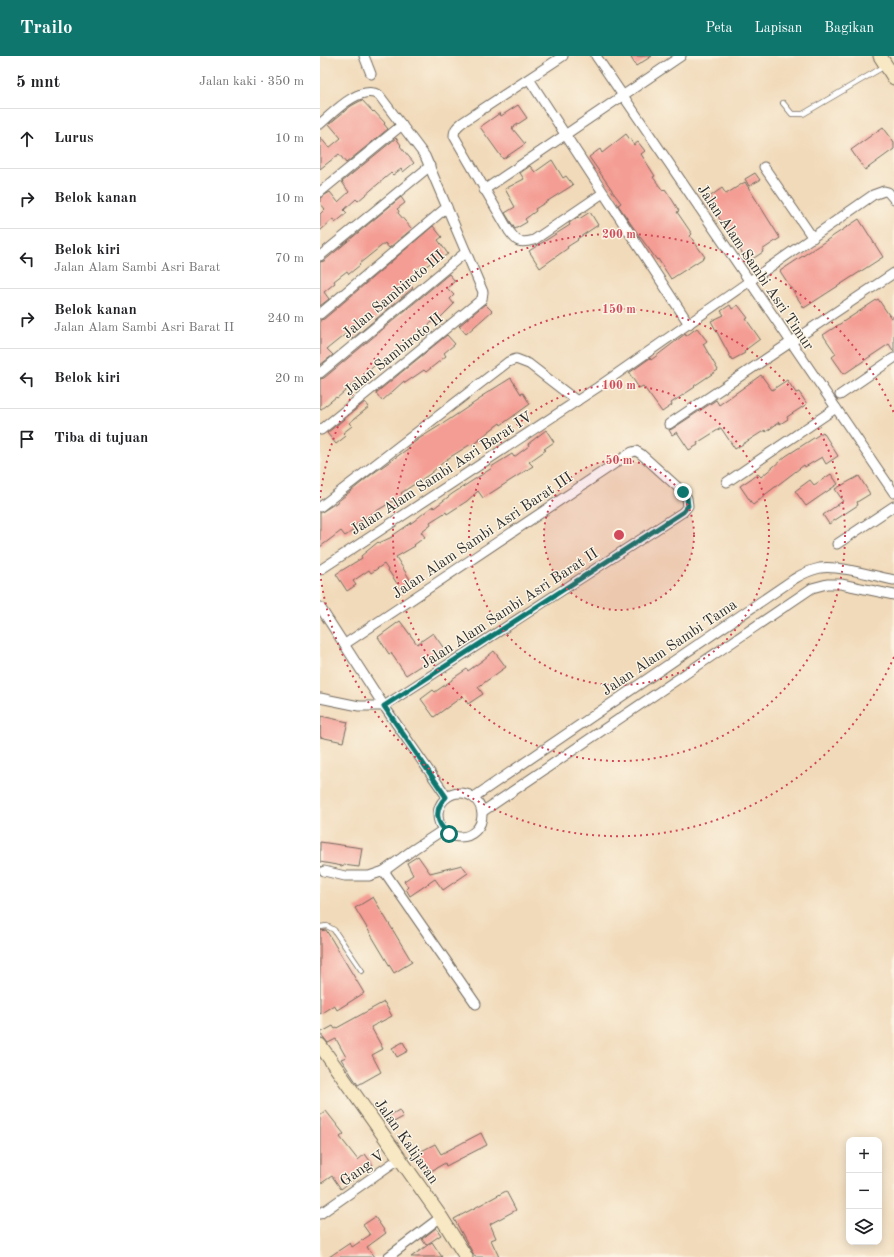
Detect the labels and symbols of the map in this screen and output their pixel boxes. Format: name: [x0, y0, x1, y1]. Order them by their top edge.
street label: Jalan Alam Sambi Asri Timur: [694, 182, 816, 353]
text: 200 m: [602, 229, 636, 241]
street label: Jalan Sambiroto III: [340, 248, 448, 342]
text: 150 m: [602, 303, 636, 316]
street label: Jalan Sambiroto II: [342, 311, 446, 399]
text: 100 m: [602, 380, 636, 392]
street label: Jalan Alam Sambi Asri Barat IV: [348, 410, 536, 539]
text: 50 m: [606, 454, 633, 467]
street label: Jalan Alam Sambi Asri Barat III: [390, 470, 576, 602]
route end: [674, 483, 692, 501]
centre of rings: [612, 528, 626, 542]
street label: Jalan Alam Sambi Asri Barat II: [419, 546, 601, 672]
street label: Jalan Alam Sambi Tama: [600, 597, 741, 699]
route start: [440, 825, 458, 843]
street label: Jalan Kalijaran: [371, 1097, 441, 1187]
street label: Gang V: [338, 1148, 388, 1190]

